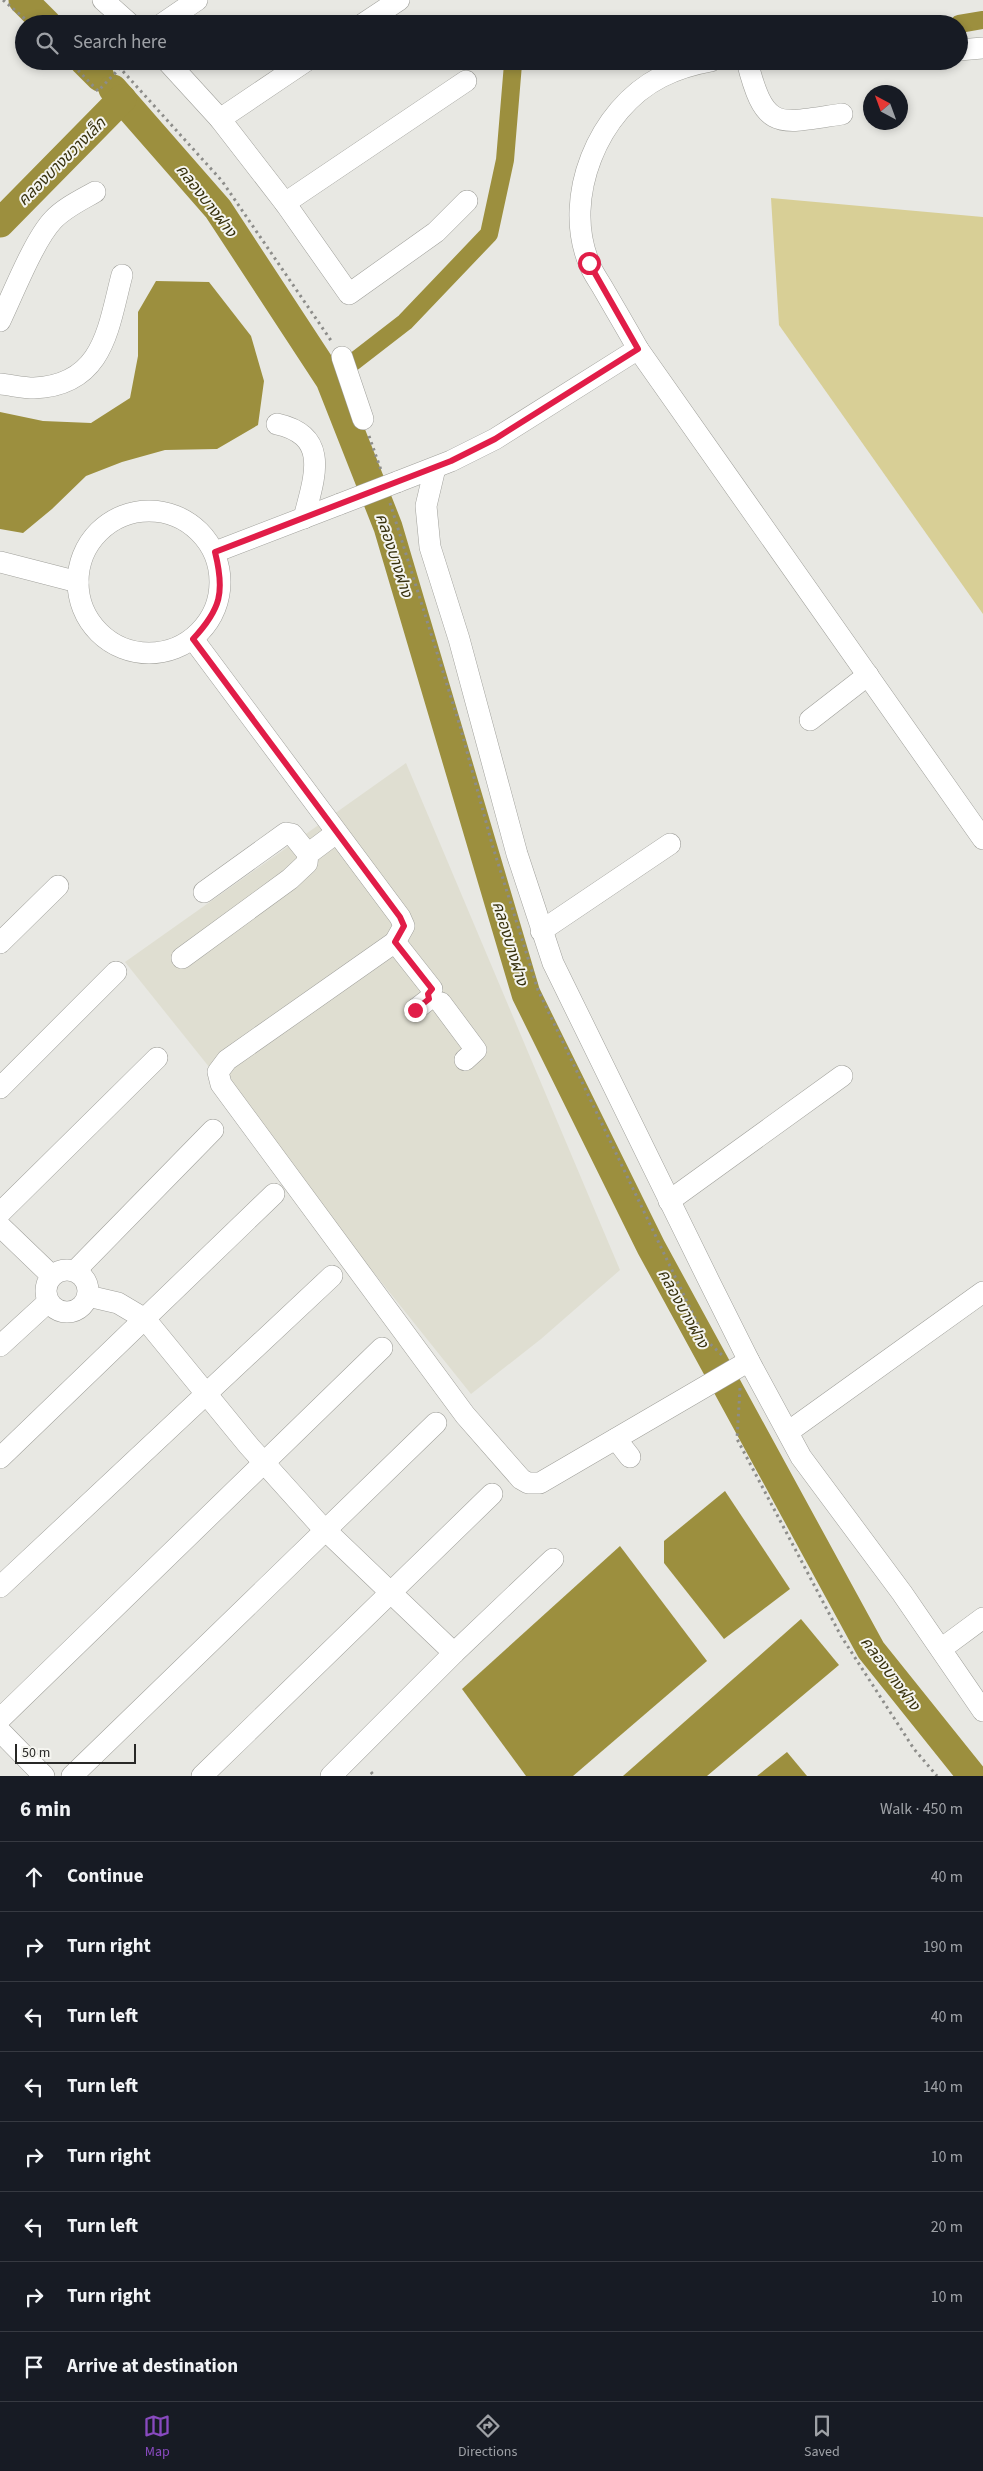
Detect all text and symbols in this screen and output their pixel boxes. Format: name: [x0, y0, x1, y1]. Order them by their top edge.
search box: [15, 15, 968, 70]
icon: search: [33, 29, 61, 57]
text: Search here: [73, 29, 167, 56]
north arrow: [863, 85, 908, 130]
water label: คลองบางขวางเล็ก: [13, 112, 112, 211]
water label: คลองบางฝาง: [171, 160, 243, 243]
route start: [578, 252, 601, 275]
water label: คลองบางฝาง: [370, 511, 418, 601]
water label: คลองบางฝาง: [487, 898, 534, 989]
route end: [404, 999, 427, 1022]
water label: คลองบางฝาง: [652, 1265, 715, 1353]
water label: คลองบางฝาง: [855, 1632, 926, 1716]
scale bar: [15, 1741, 136, 1764]
text: 50 m: [22, 1743, 50, 1763]
text: 6 min: [20, 1794, 71, 1824]
text: Walk · 450 m: [880, 1798, 963, 1820]
icon: ahead: [20, 1863, 48, 1891]
text: Continue: [67, 1863, 144, 1890]
text: 40 m: [931, 1866, 963, 1888]
icon: right: [20, 1933, 48, 1961]
text: Turn right: [67, 1933, 151, 1960]
text: 190 m: [923, 1936, 963, 1958]
icon: left: [20, 2003, 48, 2031]
text: Turn left: [67, 2003, 138, 2030]
text: 40 m: [931, 2006, 963, 2028]
icon: left: [20, 2073, 48, 2101]
text: Turn left: [67, 2073, 138, 2100]
text: 140 m: [923, 2076, 963, 2098]
icon: right: [20, 2143, 48, 2171]
text: Turn right: [67, 2143, 151, 2170]
text: 10 m: [931, 2146, 963, 2168]
icon: left: [20, 2213, 48, 2241]
text: Turn left: [67, 2213, 138, 2240]
text: 20 m: [931, 2216, 963, 2238]
icon: right: [20, 2283, 48, 2311]
text: Turn right: [67, 2283, 151, 2310]
text: 10 m: [931, 2286, 963, 2308]
icon: arrive: [20, 2353, 48, 2381]
text: Arrive at destination: [67, 2353, 238, 2380]
tab: Map: [143, 2412, 171, 2462]
tab: Directions: [458, 2412, 517, 2462]
tab: Saved: [804, 2412, 840, 2462]

